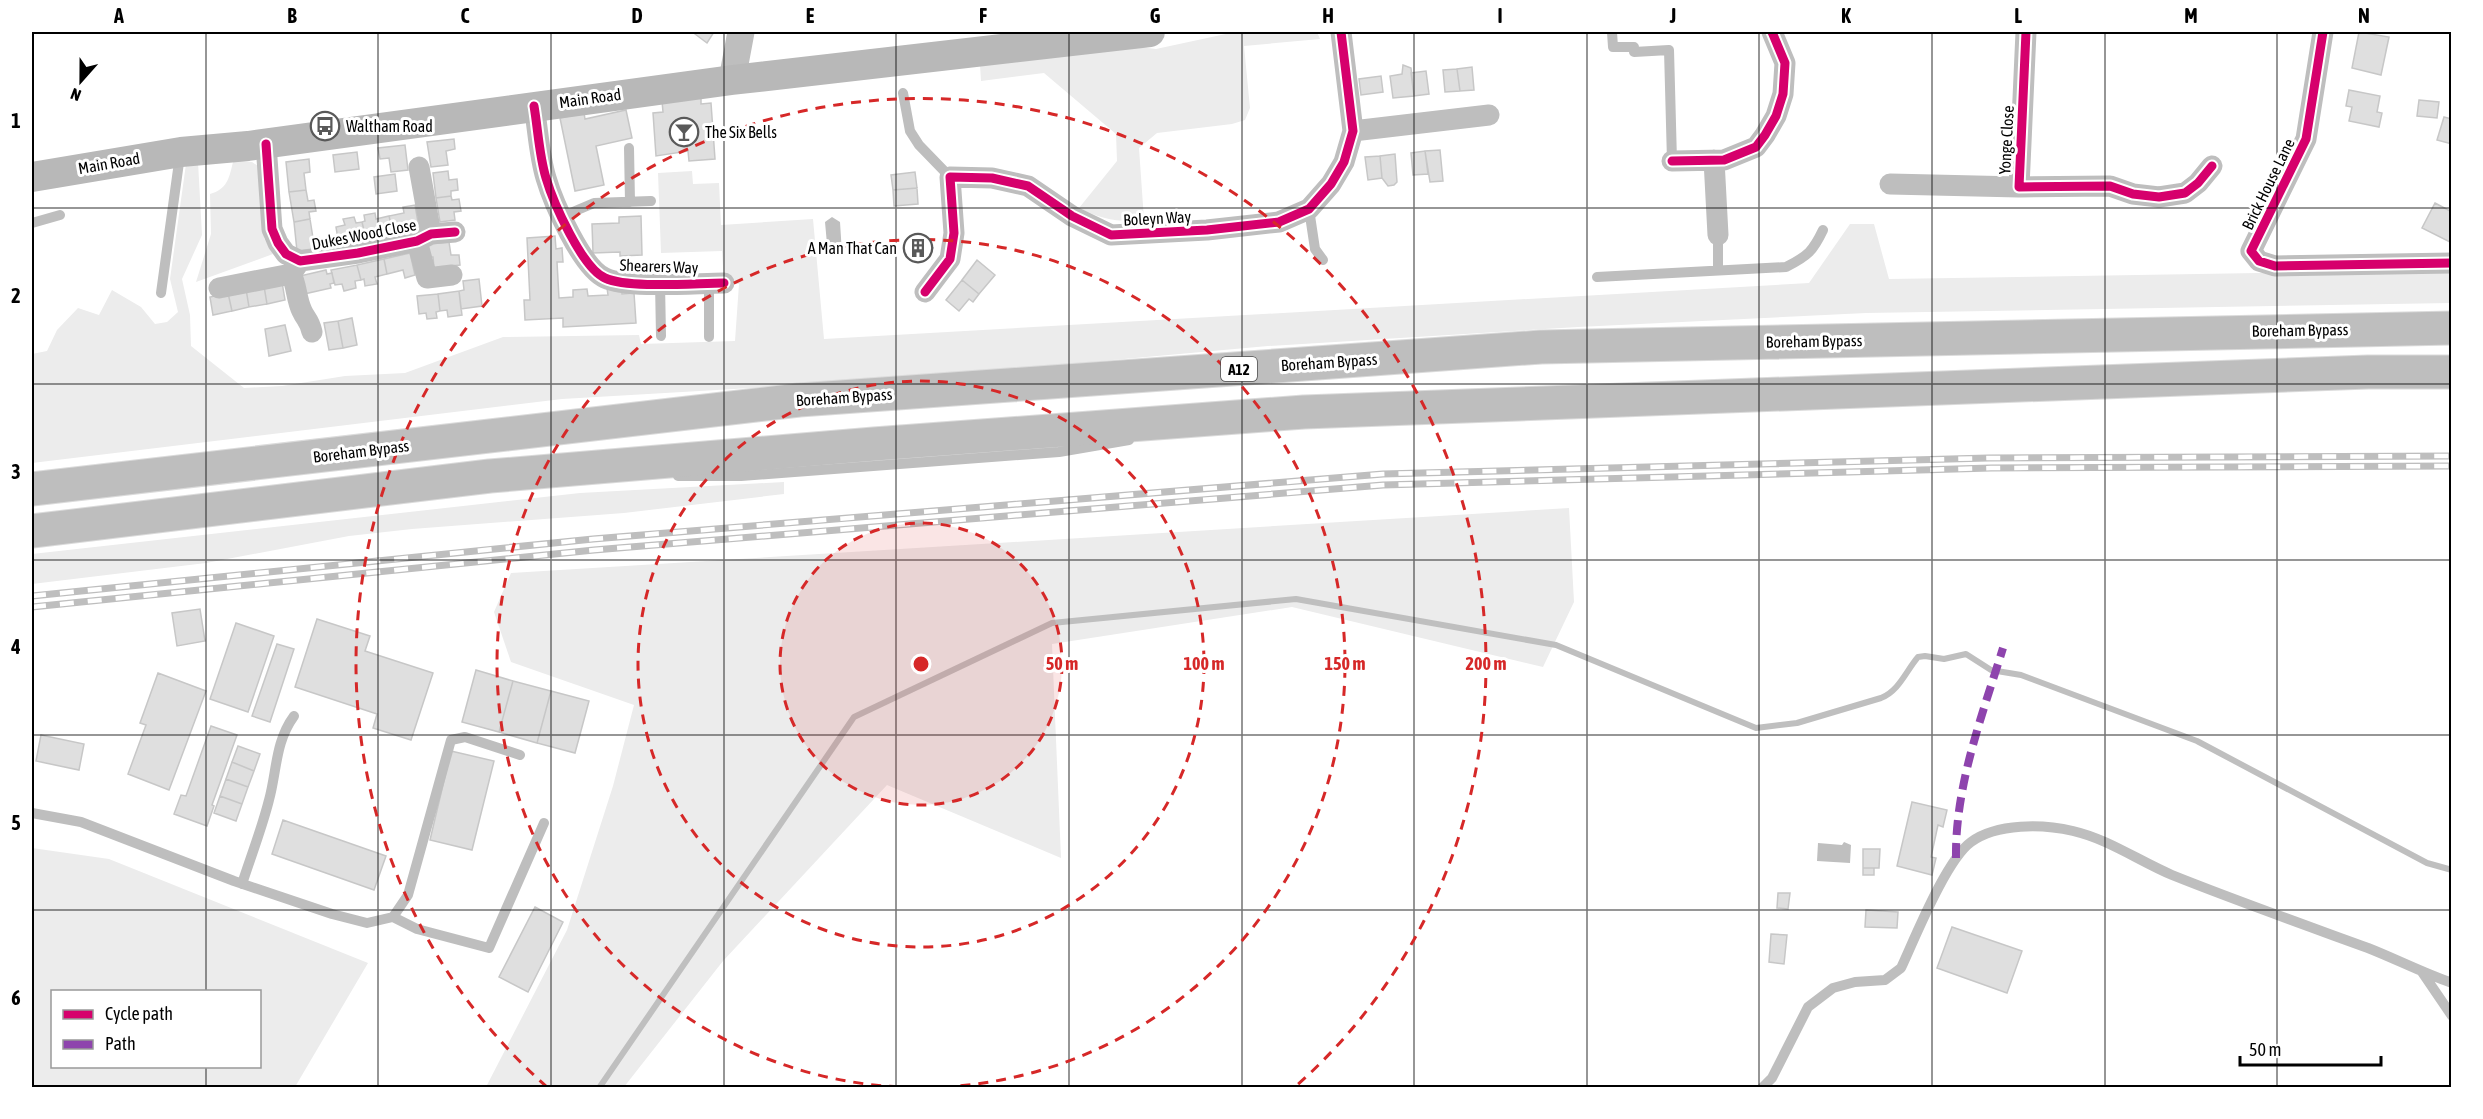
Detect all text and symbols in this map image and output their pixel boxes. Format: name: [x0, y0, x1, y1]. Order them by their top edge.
text: A: [113, 4, 124, 27]
text: B: [287, 4, 297, 27]
text: C: [461, 4, 470, 27]
text: D: [631, 4, 643, 27]
text: E: [806, 4, 815, 27]
text: F: [979, 4, 987, 27]
text: G: [1150, 4, 1161, 27]
text: H: [1322, 4, 1334, 27]
text: I: [1497, 4, 1503, 27]
text: J: [1669, 4, 1676, 27]
text: K: [1841, 4, 1851, 27]
text: L: [2014, 4, 2022, 27]
text: M: [2184, 4, 2198, 27]
text: N: [2358, 4, 2370, 27]
north arrow: [51, 51, 111, 111]
text: N: [68, 85, 83, 105]
street label: Main Road: [558, 85, 622, 111]
street label: Yonge Close: [1995, 105, 2018, 175]
text: 1: [11, 109, 21, 132]
bus stop icon: Waltham Road: [309, 110, 341, 142]
bar icon: The Six Bells: [668, 116, 700, 148]
place label: Waltham Road: [346, 117, 433, 135]
place label: The Six Bells: [705, 123, 777, 141]
street label: Brick House Lane: [2238, 135, 2298, 233]
street label: Main Road: [77, 149, 141, 177]
street label: Boleyn Way: [1123, 207, 1192, 230]
street label: Dukes Wood Close: [310, 215, 418, 253]
building icon: A Man That Can: [902, 232, 934, 264]
place label: A Man That Can: [808, 239, 897, 257]
street label: Shearers Way: [619, 256, 699, 277]
text: 2: [11, 284, 21, 307]
street label: Boreham Bypass: [2252, 320, 2349, 341]
street label: Boreham Bypass: [1766, 331, 1863, 352]
street label: Boreham Bypass: [1280, 350, 1378, 375]
road number: A12: [1221, 357, 1257, 381]
street label: Boreham Bypass: [795, 385, 893, 410]
street label: Boreham Bypass: [312, 436, 410, 467]
text: 3: [11, 460, 21, 483]
text: 4: [10, 635, 21, 658]
text: 50 m: [1046, 653, 1078, 674]
text: 100 m: [1184, 653, 1224, 674]
text: 150 m: [1325, 653, 1365, 674]
text: 200 m: [1466, 653, 1506, 674]
centre of rings: [911, 654, 931, 674]
text: 5: [11, 811, 21, 834]
text: 6: [11, 986, 21, 1009]
legend: [51, 990, 261, 1068]
text: Cycle path: [105, 1003, 173, 1024]
scale bar: [2240, 1029, 2381, 1067]
text: Path: [105, 1033, 136, 1054]
text: 50 m: [2249, 1039, 2281, 1060]

